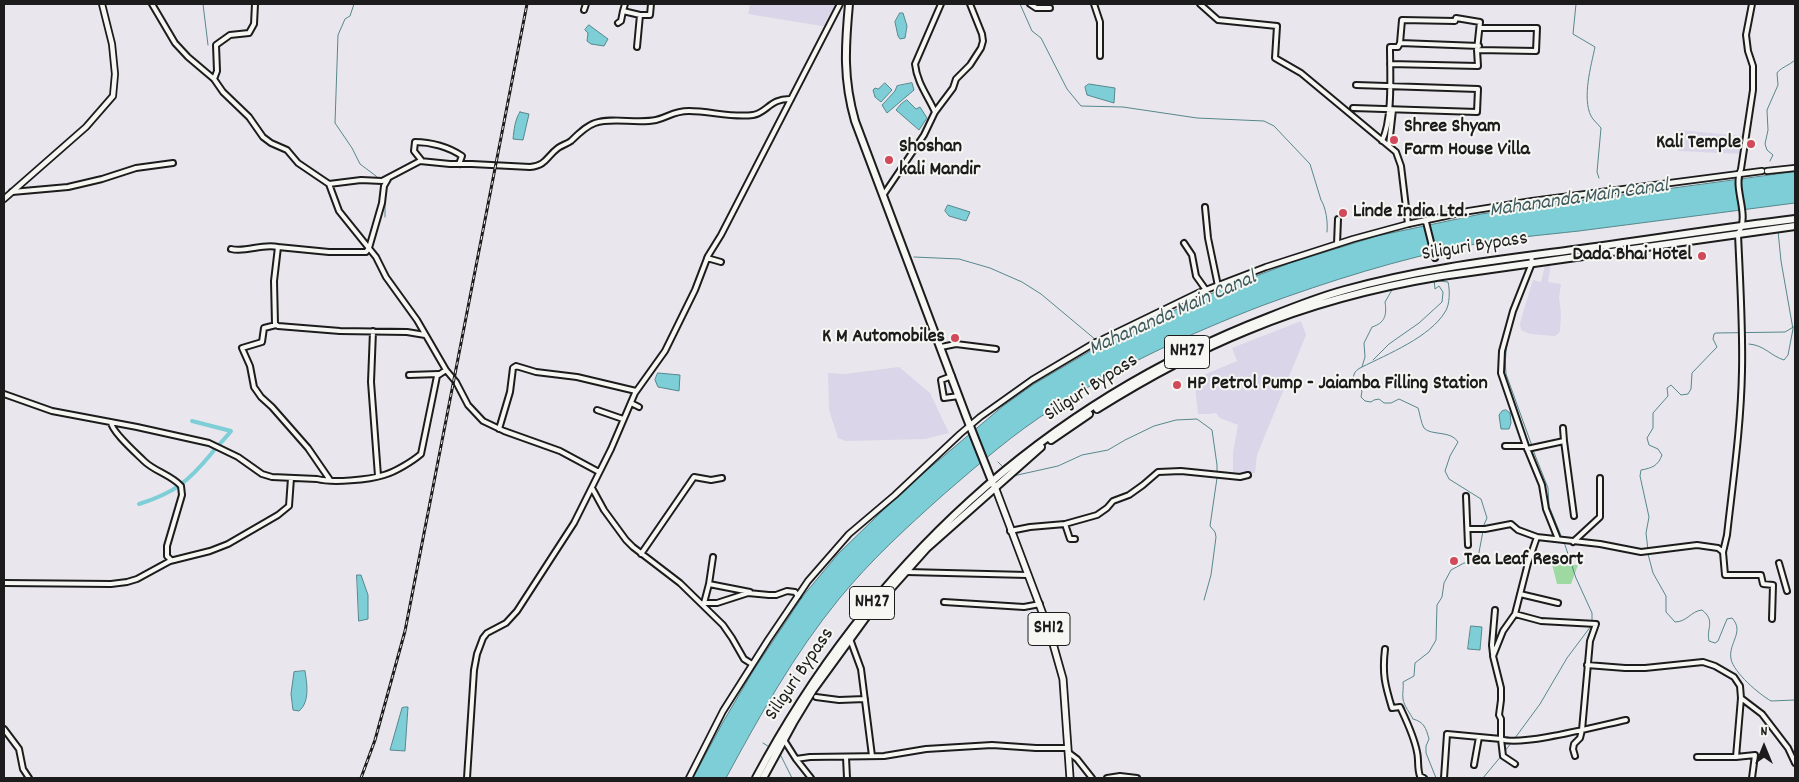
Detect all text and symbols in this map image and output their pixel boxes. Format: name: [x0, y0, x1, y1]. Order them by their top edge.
place label: Shree Shyam Farm House Villa: [1404, 116, 1530, 163]
place label: Kali Temple: [1656, 132, 1741, 156]
marker: Shree Shyam Farm House Villa: [1388, 134, 1400, 146]
place label: Shoshan kali Mandir: [899, 136, 980, 183]
marker: Kali Temple: [1745, 138, 1757, 150]
marker: Shoshan kali Mandir: [883, 154, 895, 166]
water label: Mahananda Main Canal: [1488, 175, 1670, 225]
place label: Linde India Ltd.: [1353, 201, 1468, 225]
marker: Linde India Ltd.: [1337, 207, 1349, 219]
street label: Siliguri Bypass: [1420, 228, 1530, 268]
place label: Dada Bhai Hotel: [1573, 244, 1692, 268]
marker: Dada Bhai Hotel: [1696, 250, 1708, 262]
water label: Mahananda Main Canal: [1085, 267, 1261, 363]
place label: K M Automobiles: [822, 326, 945, 350]
marker: K M Automobiles: [949, 332, 961, 344]
road number: NH27: [1164, 336, 1210, 368]
street label: Siliguri Bypass: [1041, 350, 1143, 428]
place label: HP Petrol Pump - Jaiamba Filling Station: [1187, 373, 1488, 397]
marker: HP Petrol Pump - Jaiamba Filling Station: [1171, 379, 1183, 391]
place label: Tea Leaf Resort: [1464, 549, 1583, 573]
marker: Tea Leaf Resort: [1448, 555, 1460, 567]
road number: NH27: [850, 586, 894, 620]
road number: SH12: [1028, 612, 1070, 646]
street label: Siliguri Bypass: [761, 624, 841, 726]
north arrow: [1739, 722, 1789, 772]
text: N: [1761, 722, 1767, 742]

